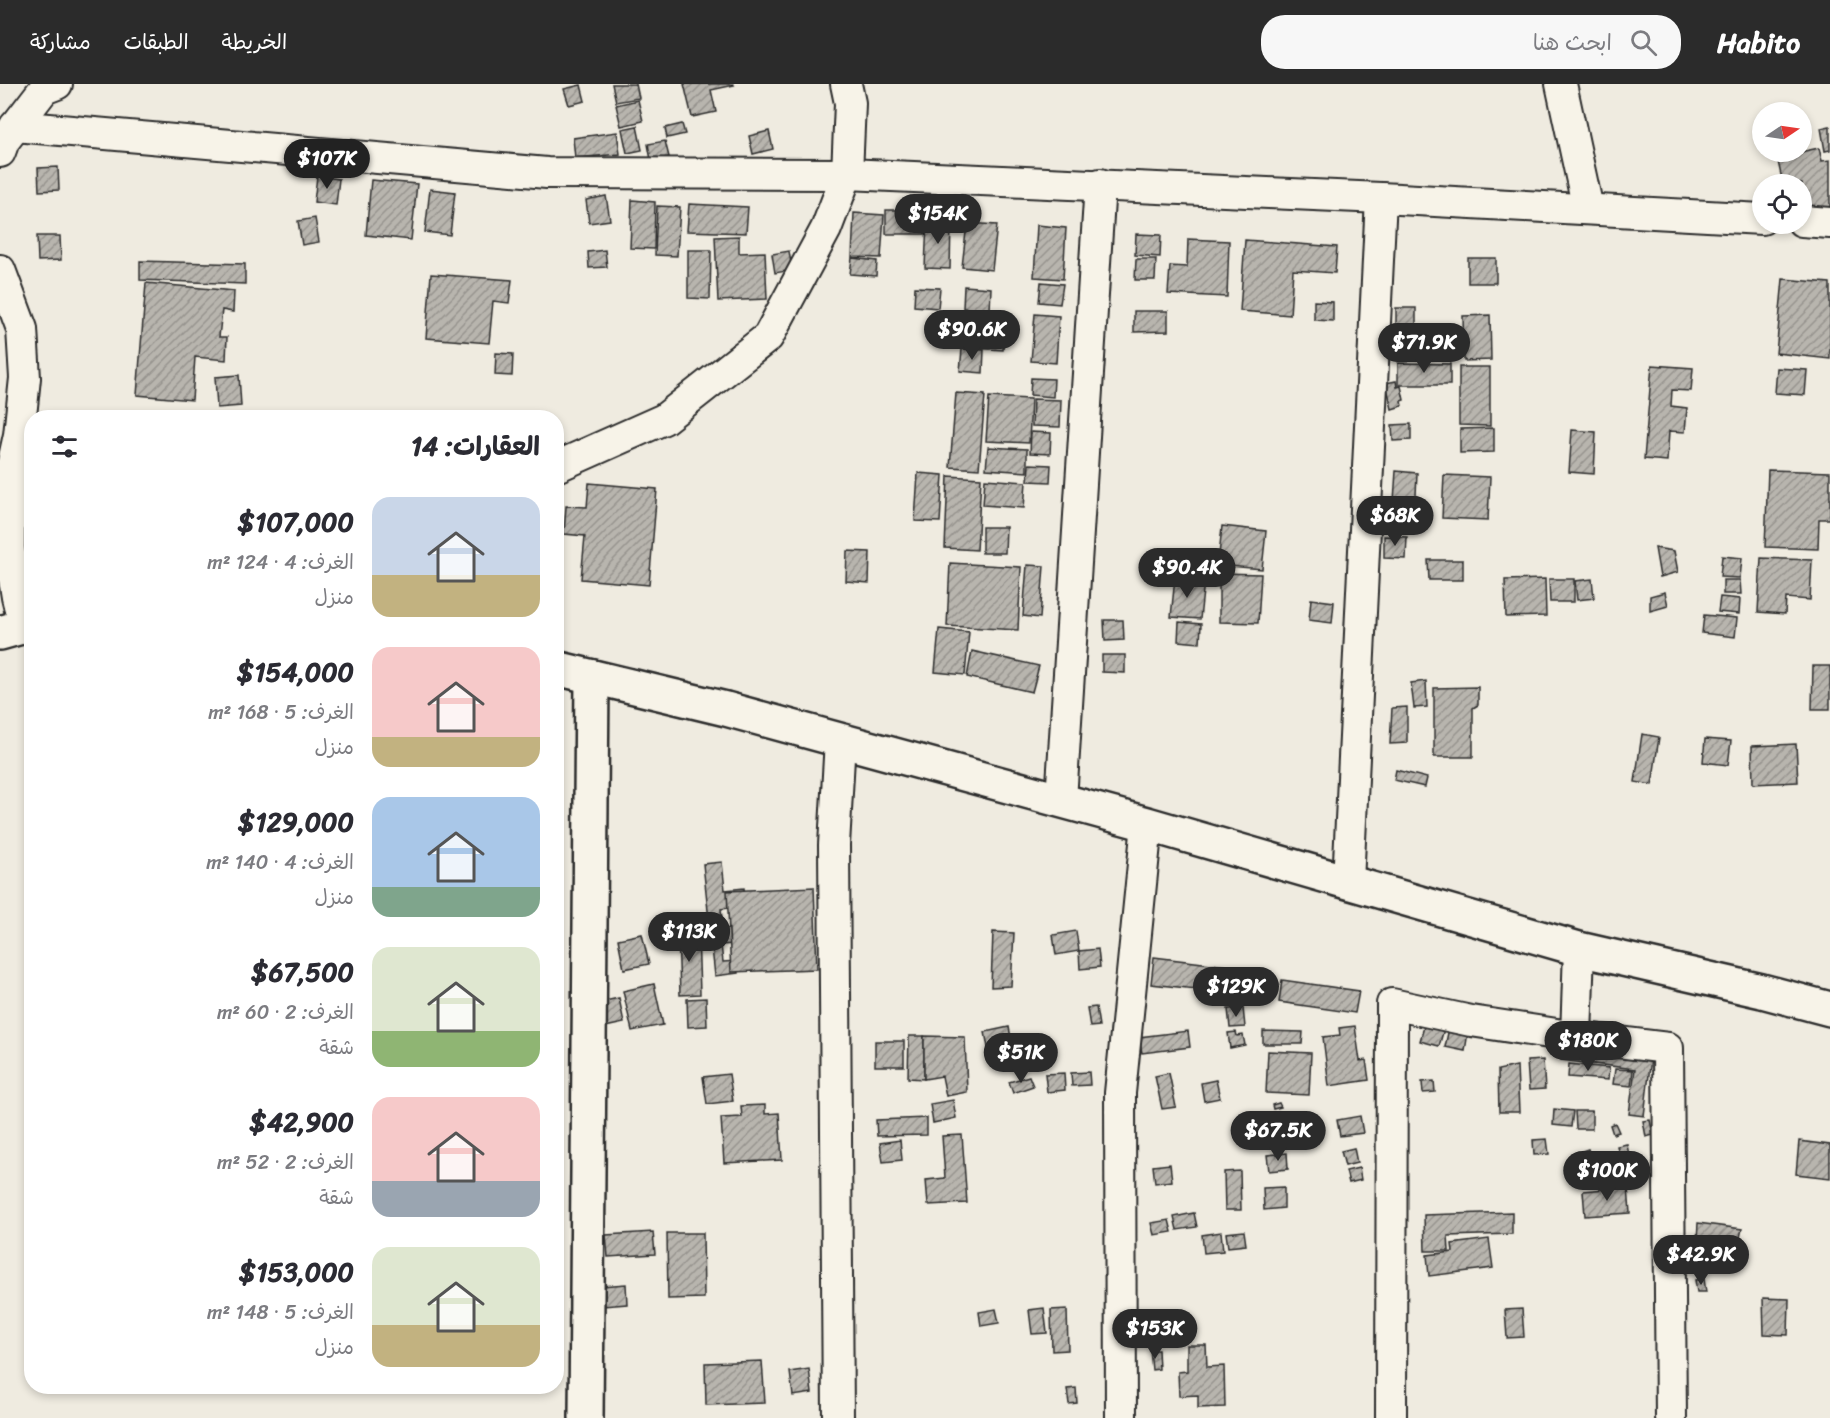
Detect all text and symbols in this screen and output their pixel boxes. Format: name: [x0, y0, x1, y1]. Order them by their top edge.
search box: [1261, 15, 1681, 69]
text: Habito: [1717, 18, 1800, 67]
text: مشاركة: [30, 23, 91, 61]
text: الطبقات: [124, 23, 189, 61]
text: الخريطة: [222, 23, 287, 61]
text: ابحث هنا: [1533, 23, 1612, 62]
icon: search: [1627, 26, 1660, 59]
north arrow: [1752, 102, 1812, 162]
map controls: [1752, 102, 1812, 234]
pin: $107K: [285, 139, 369, 190]
text: $107K: [298, 141, 356, 176]
button: locate: [1752, 174, 1812, 234]
pin: $154K: [896, 194, 980, 245]
text: $154K: [909, 196, 967, 231]
pin: $90.6K: [923, 310, 1021, 361]
text: $90.6K: [938, 312, 1006, 347]
pin: $71.9K: [1375, 323, 1473, 374]
text: $71.9K: [1392, 325, 1456, 360]
text: العقارات: 14: [411, 423, 540, 469]
icon: filters: [48, 430, 81, 463]
pin: $68K: [1359, 496, 1431, 547]
text: $68K: [1370, 498, 1420, 533]
text: $107,000: [238, 499, 354, 545]
icon: home: [420, 521, 492, 593]
text: الغرف: 4 · 124 m²: [207, 545, 354, 580]
pin: $90.4K: [1138, 548, 1236, 599]
text: $90.4K: [1152, 550, 1222, 585]
text: منزل: [315, 580, 354, 615]
text: $154,000: [237, 649, 354, 695]
icon: home: [420, 671, 492, 743]
text: الغرف: 5 · 168 m²: [208, 695, 354, 730]
text: منزل: [315, 730, 354, 765]
text: $129,000: [238, 799, 354, 845]
icon: home: [420, 821, 492, 893]
text: الغرف: 4 · 140 m²: [206, 845, 354, 880]
text: منزل: [315, 880, 354, 915]
pin: $113K: [647, 912, 731, 963]
text: $113K: [662, 914, 716, 949]
text: $67,500: [251, 949, 354, 995]
pin: $129K: [1194, 967, 1278, 1018]
text: $129K: [1207, 969, 1265, 1004]
icon: home: [420, 971, 492, 1043]
text: الغرف: 2 · 60 m²: [217, 995, 354, 1030]
pin: $180K: [1546, 1021, 1630, 1072]
text: $180K: [1559, 1023, 1617, 1058]
text: شقة: [319, 1030, 354, 1065]
pin: $51K: [985, 1033, 1057, 1084]
text: $51K: [998, 1035, 1044, 1070]
text: $42,900: [249, 1099, 354, 1145]
pin: $67.5K: [1229, 1111, 1327, 1162]
text: $67.5K: [1245, 1113, 1311, 1148]
icon: home: [420, 1121, 492, 1193]
text: الغرف: 2 · 52 m²: [217, 1145, 354, 1180]
pin: $100K: [1565, 1151, 1649, 1202]
text: $100K: [1577, 1153, 1637, 1188]
text: شقة: [319, 1180, 354, 1215]
pin: $42.9K: [1652, 1235, 1750, 1286]
text: $42.9K: [1667, 1237, 1735, 1272]
text: $153,000: [239, 1249, 354, 1295]
icon: home: [420, 1271, 492, 1343]
text: الغرف: 5 · 148 m²: [207, 1295, 354, 1330]
pin: $153K: [1113, 1309, 1197, 1360]
text: $153K: [1126, 1311, 1184, 1346]
text: منزل: [315, 1330, 354, 1365]

